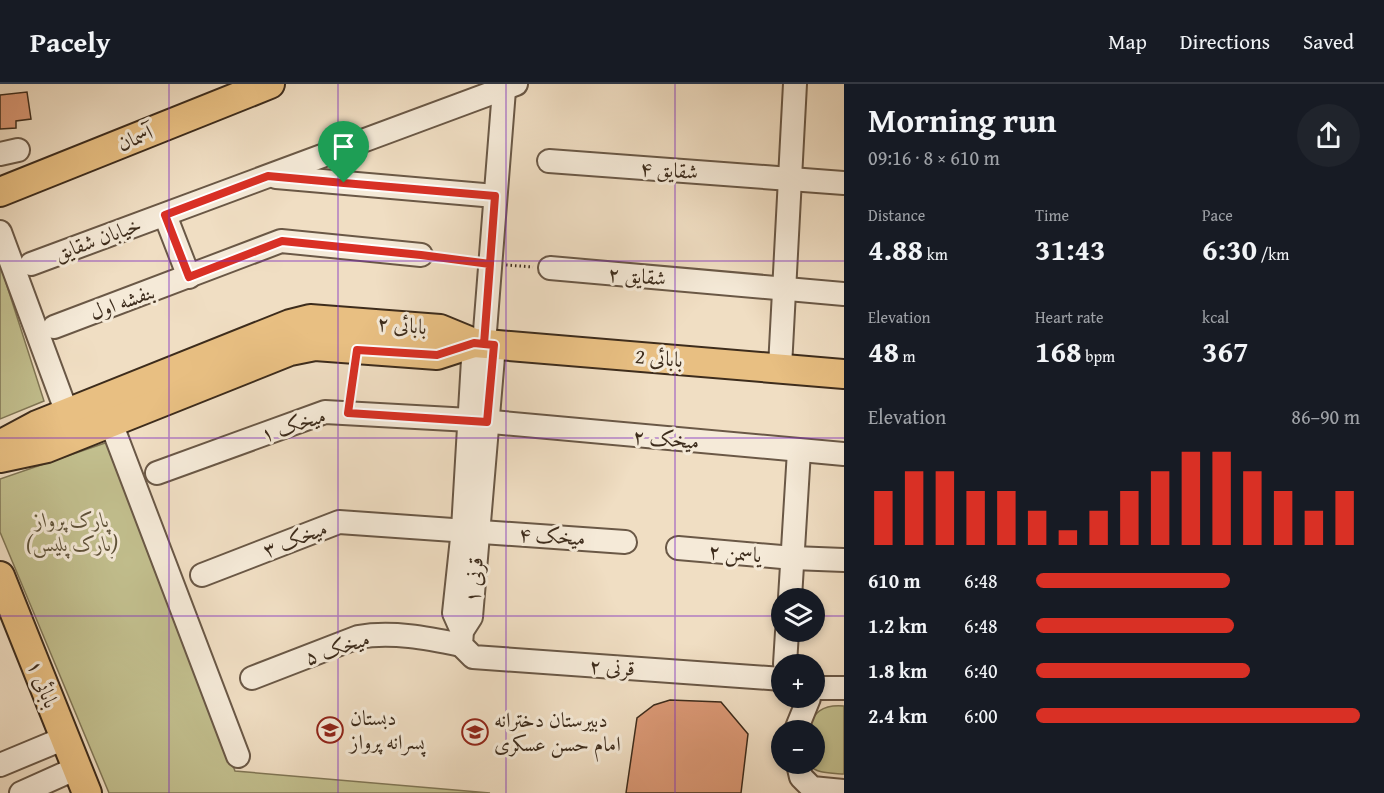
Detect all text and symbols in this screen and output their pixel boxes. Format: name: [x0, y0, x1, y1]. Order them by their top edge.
text: Pacely: [30, 21, 110, 62]
text: Map: [1108, 26, 1147, 57]
text: Directions: [1180, 26, 1270, 57]
text: Saved: [1303, 26, 1354, 57]
text: Morning run: [868, 96, 1057, 144]
button: share: [1297, 104, 1360, 167]
street label: آسمان: [112, 116, 160, 159]
pin: [318, 121, 369, 183]
icon: arrive: [327, 130, 360, 163]
text: 09:16 · 8 × 610 m: [868, 143, 1000, 172]
street label: شقایق ۴: [639, 152, 699, 187]
text: Distance: [868, 203, 925, 227]
text: Time: [1035, 203, 1069, 227]
text: Pace: [1202, 203, 1233, 227]
street label: خیابان شقایق: [50, 208, 146, 269]
text: 4.88: [868, 227, 923, 271]
text: 31:43: [1035, 227, 1106, 271]
text: 6:30: [1202, 227, 1257, 271]
text: km: [923, 242, 948, 266]
text: /km: [1257, 242, 1289, 266]
street label: شقایق ۲: [607, 258, 667, 293]
street label: بنفشه اول: [85, 276, 159, 328]
text: Elevation: [868, 305, 931, 329]
text: Heart rate: [1035, 305, 1104, 329]
text: kcal: [1202, 305, 1229, 329]
street label: بابائی ۲: [376, 307, 428, 342]
text: 48: [868, 329, 899, 373]
text: 168: [1035, 329, 1082, 373]
text: 367: [1202, 329, 1249, 373]
street label: بابائی 2: [634, 340, 684, 375]
text: m: [899, 344, 916, 368]
text: bpm: [1082, 344, 1115, 368]
street label: میخک ۱: [256, 399, 329, 450]
text: Elevation: [868, 402, 946, 431]
text: 86–90 m: [1291, 402, 1360, 431]
street label: میخک ۲: [631, 420, 701, 457]
park label: پارک پرواز (پارک پلیس): [26, 504, 118, 559]
street label: میخک ۳: [258, 512, 332, 565]
street label: میخک ۴: [518, 518, 586, 553]
street label: یاسمن ۲: [707, 535, 764, 570]
street label: قرنی ۱: [456, 556, 491, 604]
text: 610 m: [868, 566, 921, 595]
text: 6:48: [964, 566, 998, 595]
map controls: [771, 588, 825, 774]
button: layers: [771, 588, 825, 642]
text: 1.2 km: [868, 611, 927, 640]
text: 6:48: [964, 611, 998, 640]
street label: میخک ۵: [300, 622, 373, 673]
street label: قرنی ۲: [588, 649, 636, 684]
button: +: [771, 654, 825, 708]
street label: بابائی ۱: [20, 655, 67, 713]
text: 1.8 km: [868, 656, 927, 685]
text: 6:40: [964, 656, 998, 685]
text: 2.4 km: [868, 701, 927, 730]
text: 6:00: [964, 701, 998, 730]
place label: دبستان پسرانه پرواز: [348, 702, 426, 757]
place label: دبیرستان دخترانه امام حسن عسکری: [494, 704, 621, 762]
school or university icon: دبستان پسرانه پرواز: [315, 715, 345, 745]
school or university icon: دبیرستان دخترانه امام حسن عسکری: [460, 717, 490, 747]
button: −: [771, 720, 825, 774]

